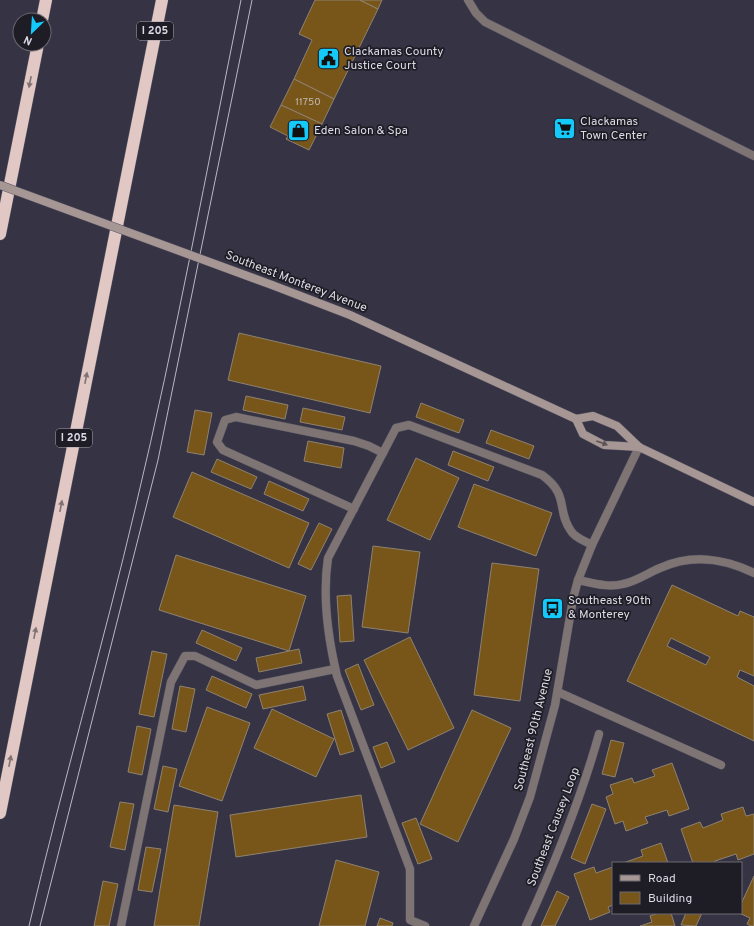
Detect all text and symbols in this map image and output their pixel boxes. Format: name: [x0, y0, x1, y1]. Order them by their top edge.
north arrow: [12, 12, 52, 52]
road number: I 205: [137, 22, 173, 40]
text: N: [22, 32, 35, 48]
place label: Clackamas County Justice Court: [344, 44, 444, 74]
public building icon: Clackamas County Justice Court: [315, 46, 341, 72]
one-way arrow: [27, 76, 33, 88]
house number: 11750: [295, 96, 321, 109]
place label: Clackamas Town Center: [580, 114, 648, 144]
supermarket icon: Clackamas Town Center: [552, 116, 578, 142]
shop icon: Eden Salon & Spa: [286, 118, 312, 144]
place label: Eden Salon & Spa: [314, 123, 408, 139]
street label: Southeast Monterey Avenue: [223, 248, 369, 316]
one-way arrow: [84, 372, 90, 385]
road number: I 205: [56, 429, 92, 447]
one-way arrow: [596, 440, 608, 446]
one-way arrow: [58, 500, 64, 512]
place label: Southeast 90th & Monterey: [568, 593, 651, 623]
bus stop icon: Southeast 90th & Monterey: [540, 595, 566, 621]
one-way arrow: [33, 627, 39, 640]
street label: Southeast 90th Avenue: [511, 667, 557, 793]
one-way arrow: [7, 755, 13, 767]
street label: Southeast Causey Loop: [524, 765, 584, 889]
legend: [612, 862, 742, 914]
text: Road: [648, 871, 676, 887]
text: Building: [648, 891, 692, 907]

